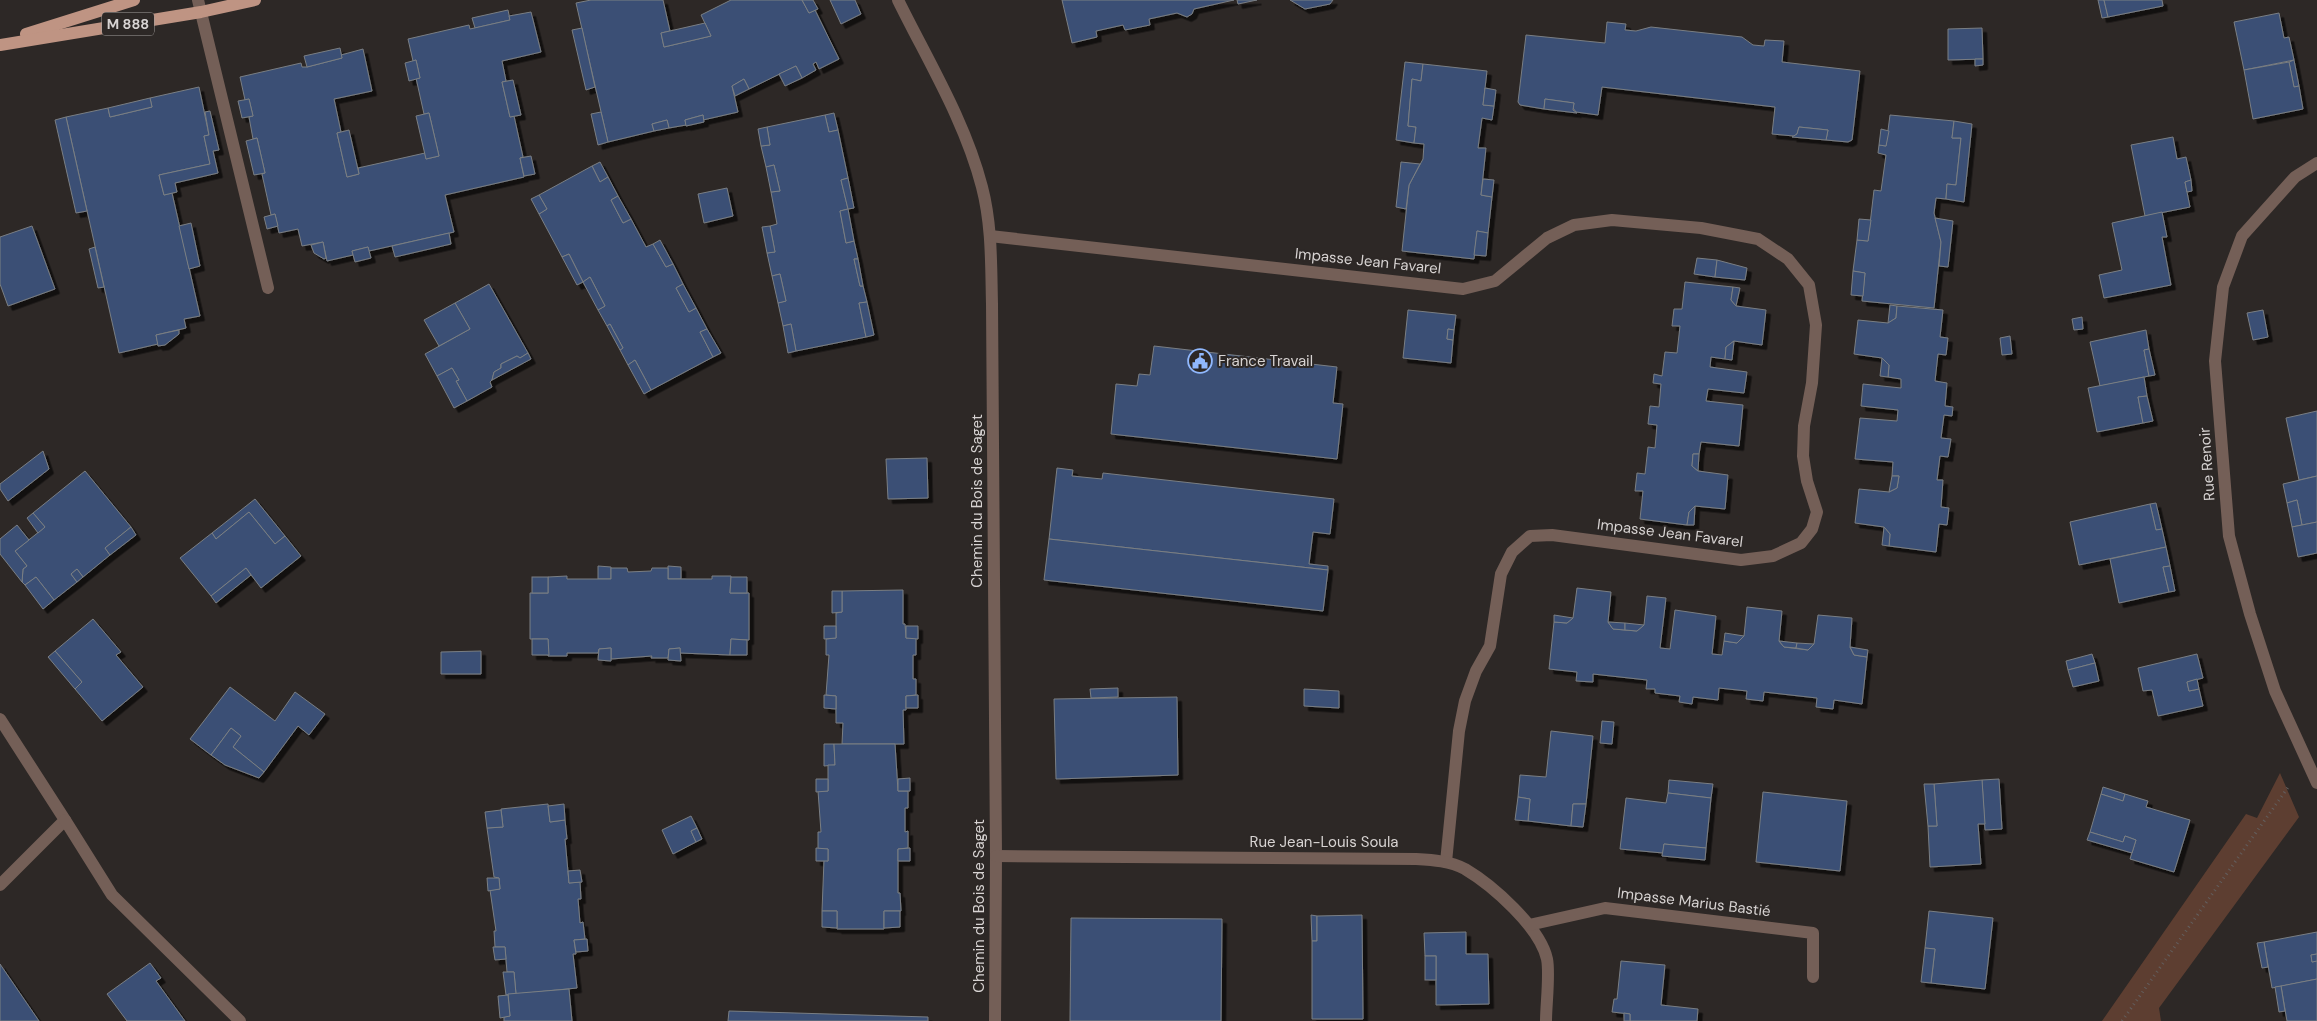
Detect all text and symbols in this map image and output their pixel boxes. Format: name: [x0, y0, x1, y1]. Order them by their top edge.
road number: M 888: [102, 12, 154, 36]
street label: Impasse Jean Favarel: [1294, 243, 1442, 279]
public building icon: France Travail: [1187, 348, 1213, 374]
place label: France Travail: [1218, 351, 1313, 371]
street label: Chemin du Bois de Saget: [967, 414, 987, 588]
street label: Rue Renoir: [2194, 426, 2220, 501]
street label: Impasse Jean Favarel: [1596, 514, 1744, 552]
street label: Chemin du Bois de Saget: [969, 819, 989, 993]
street label: Rue Jean-Louis Soula: [1250, 832, 1398, 852]
street label: Impasse Marius Bastié: [1616, 883, 1772, 921]

